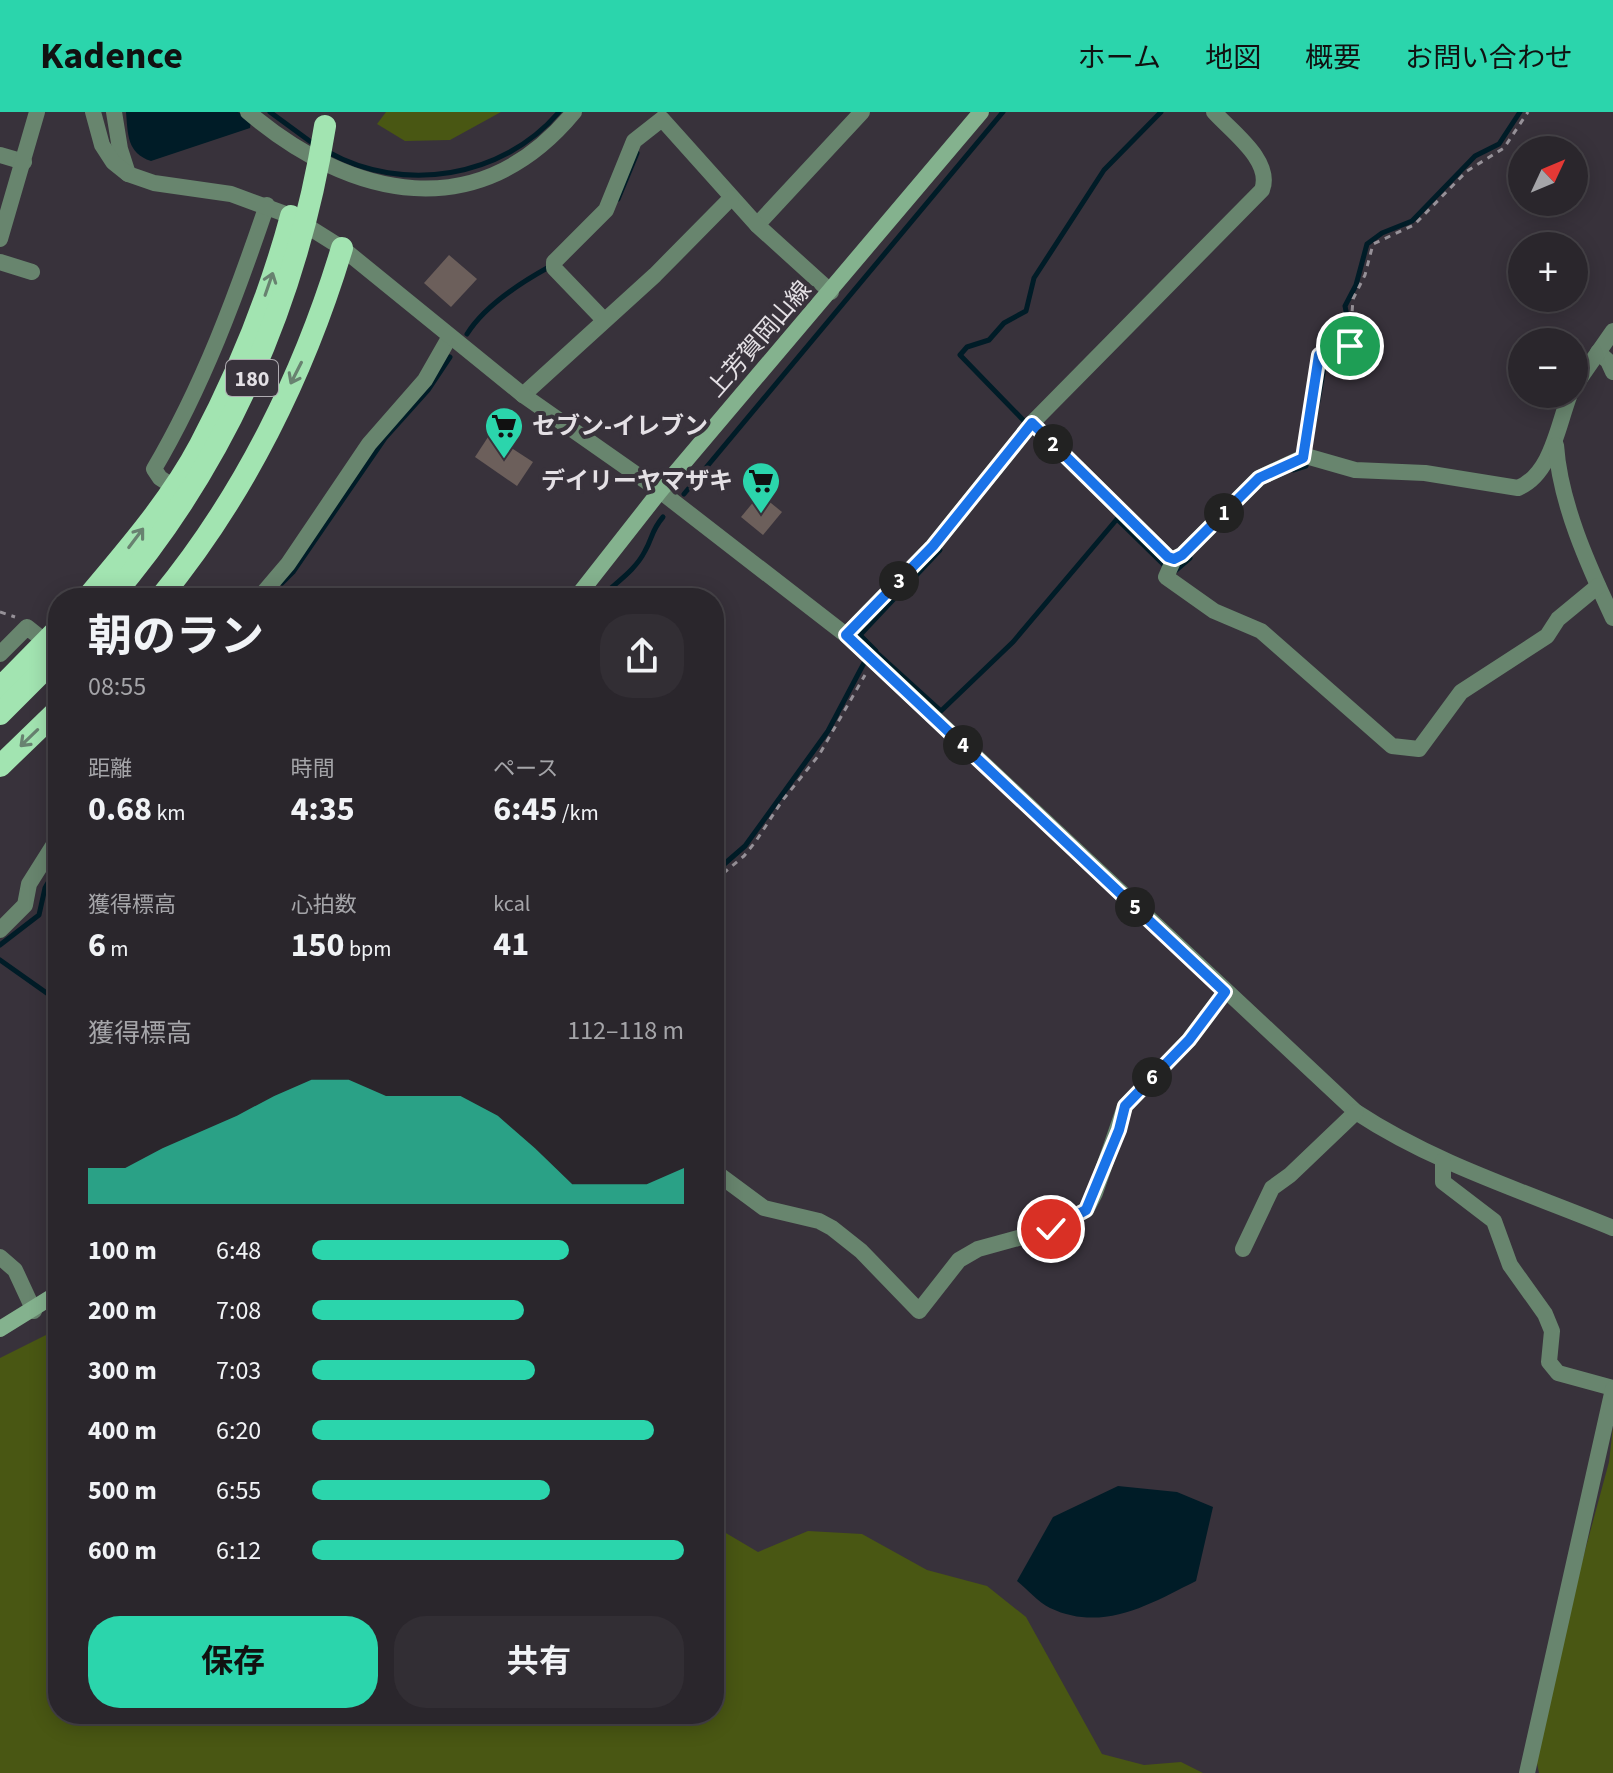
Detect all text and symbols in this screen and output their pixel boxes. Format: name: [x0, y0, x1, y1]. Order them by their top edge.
text: Kadence: [40, 29, 183, 83]
text: ホーム: [1078, 38, 1161, 78]
text: 地図: [1205, 38, 1261, 78]
text: 概要: [1305, 38, 1361, 78]
text: お問い合わせ: [1405, 38, 1573, 78]
north arrow: [1508, 136, 1588, 216]
map controls: [1508, 136, 1588, 408]
button: +: [1508, 232, 1588, 312]
one-way arrow: [262, 272, 277, 297]
street label: 上芳賀岡山線: [699, 274, 820, 405]
pin: [1316, 312, 1384, 380]
icon: arrive: [1328, 324, 1372, 368]
button: −: [1508, 328, 1588, 408]
road number: 180: [226, 360, 278, 396]
one-way arrow: [287, 361, 303, 385]
supermarket icon: セブン-イレブン: [483, 405, 525, 460]
place label: セブン-イレブン: [532, 409, 708, 444]
pin: 2: [1033, 424, 1073, 464]
text: 2: [1047, 428, 1059, 460]
supermarket icon: デイリーヤマザキ: [740, 460, 782, 515]
place label: デイリーヤマザキ: [541, 464, 733, 499]
pin: 1: [1204, 493, 1244, 533]
text: 1: [1218, 497, 1230, 529]
one-way arrow: [128, 527, 145, 549]
pin: 3: [879, 561, 919, 601]
text: 3: [893, 565, 905, 597]
text: 朝のラン: [88, 606, 264, 669]
button: share: [600, 614, 684, 698]
text: 08:55: [88, 668, 146, 705]
pin: 4: [943, 725, 983, 765]
one-way arrow: [20, 728, 39, 747]
text: 4: [957, 729, 969, 761]
text: 距離: [88, 753, 132, 785]
text: 時間: [291, 753, 335, 785]
text: ペース: [493, 753, 558, 785]
text: 0.68: [88, 785, 152, 834]
text: 4:35: [291, 785, 355, 834]
text: 6:45: [493, 785, 557, 834]
text: km: [152, 797, 186, 829]
text: /km: [557, 797, 599, 829]
pin: 5: [1115, 887, 1155, 927]
text: kcal: [493, 888, 530, 920]
text: 獲得標高: [88, 889, 176, 921]
text: 心拍数: [291, 889, 357, 921]
text: 5: [1129, 891, 1141, 923]
text: 41: [493, 920, 529, 969]
text: 6: [88, 921, 106, 970]
text: 150: [291, 921, 345, 970]
text: m: [106, 933, 129, 965]
text: bpm: [345, 933, 392, 965]
text: 112–118 m: [567, 1012, 684, 1049]
text: 獲得標高: [88, 1015, 192, 1052]
pin: 6: [1132, 1057, 1172, 1097]
text: 6: [1146, 1061, 1158, 1093]
pin: [1017, 1195, 1085, 1263]
icon: check: [1029, 1207, 1073, 1251]
text: 100 m: [88, 1232, 157, 1269]
text: 6:48: [216, 1232, 261, 1269]
text: 200 m: [88, 1292, 157, 1329]
text: 7:08: [216, 1292, 261, 1329]
text: 300 m: [88, 1352, 157, 1389]
text: 7:03: [216, 1352, 261, 1389]
text: 400 m: [88, 1412, 157, 1449]
text: 6:20: [216, 1412, 261, 1449]
text: 500 m: [88, 1472, 157, 1509]
text: 6:55: [216, 1472, 261, 1509]
text: 600 m: [88, 1532, 157, 1569]
text: 6:12: [216, 1532, 261, 1569]
button: 保存: [88, 1616, 378, 1708]
button: 共有: [394, 1616, 684, 1708]

